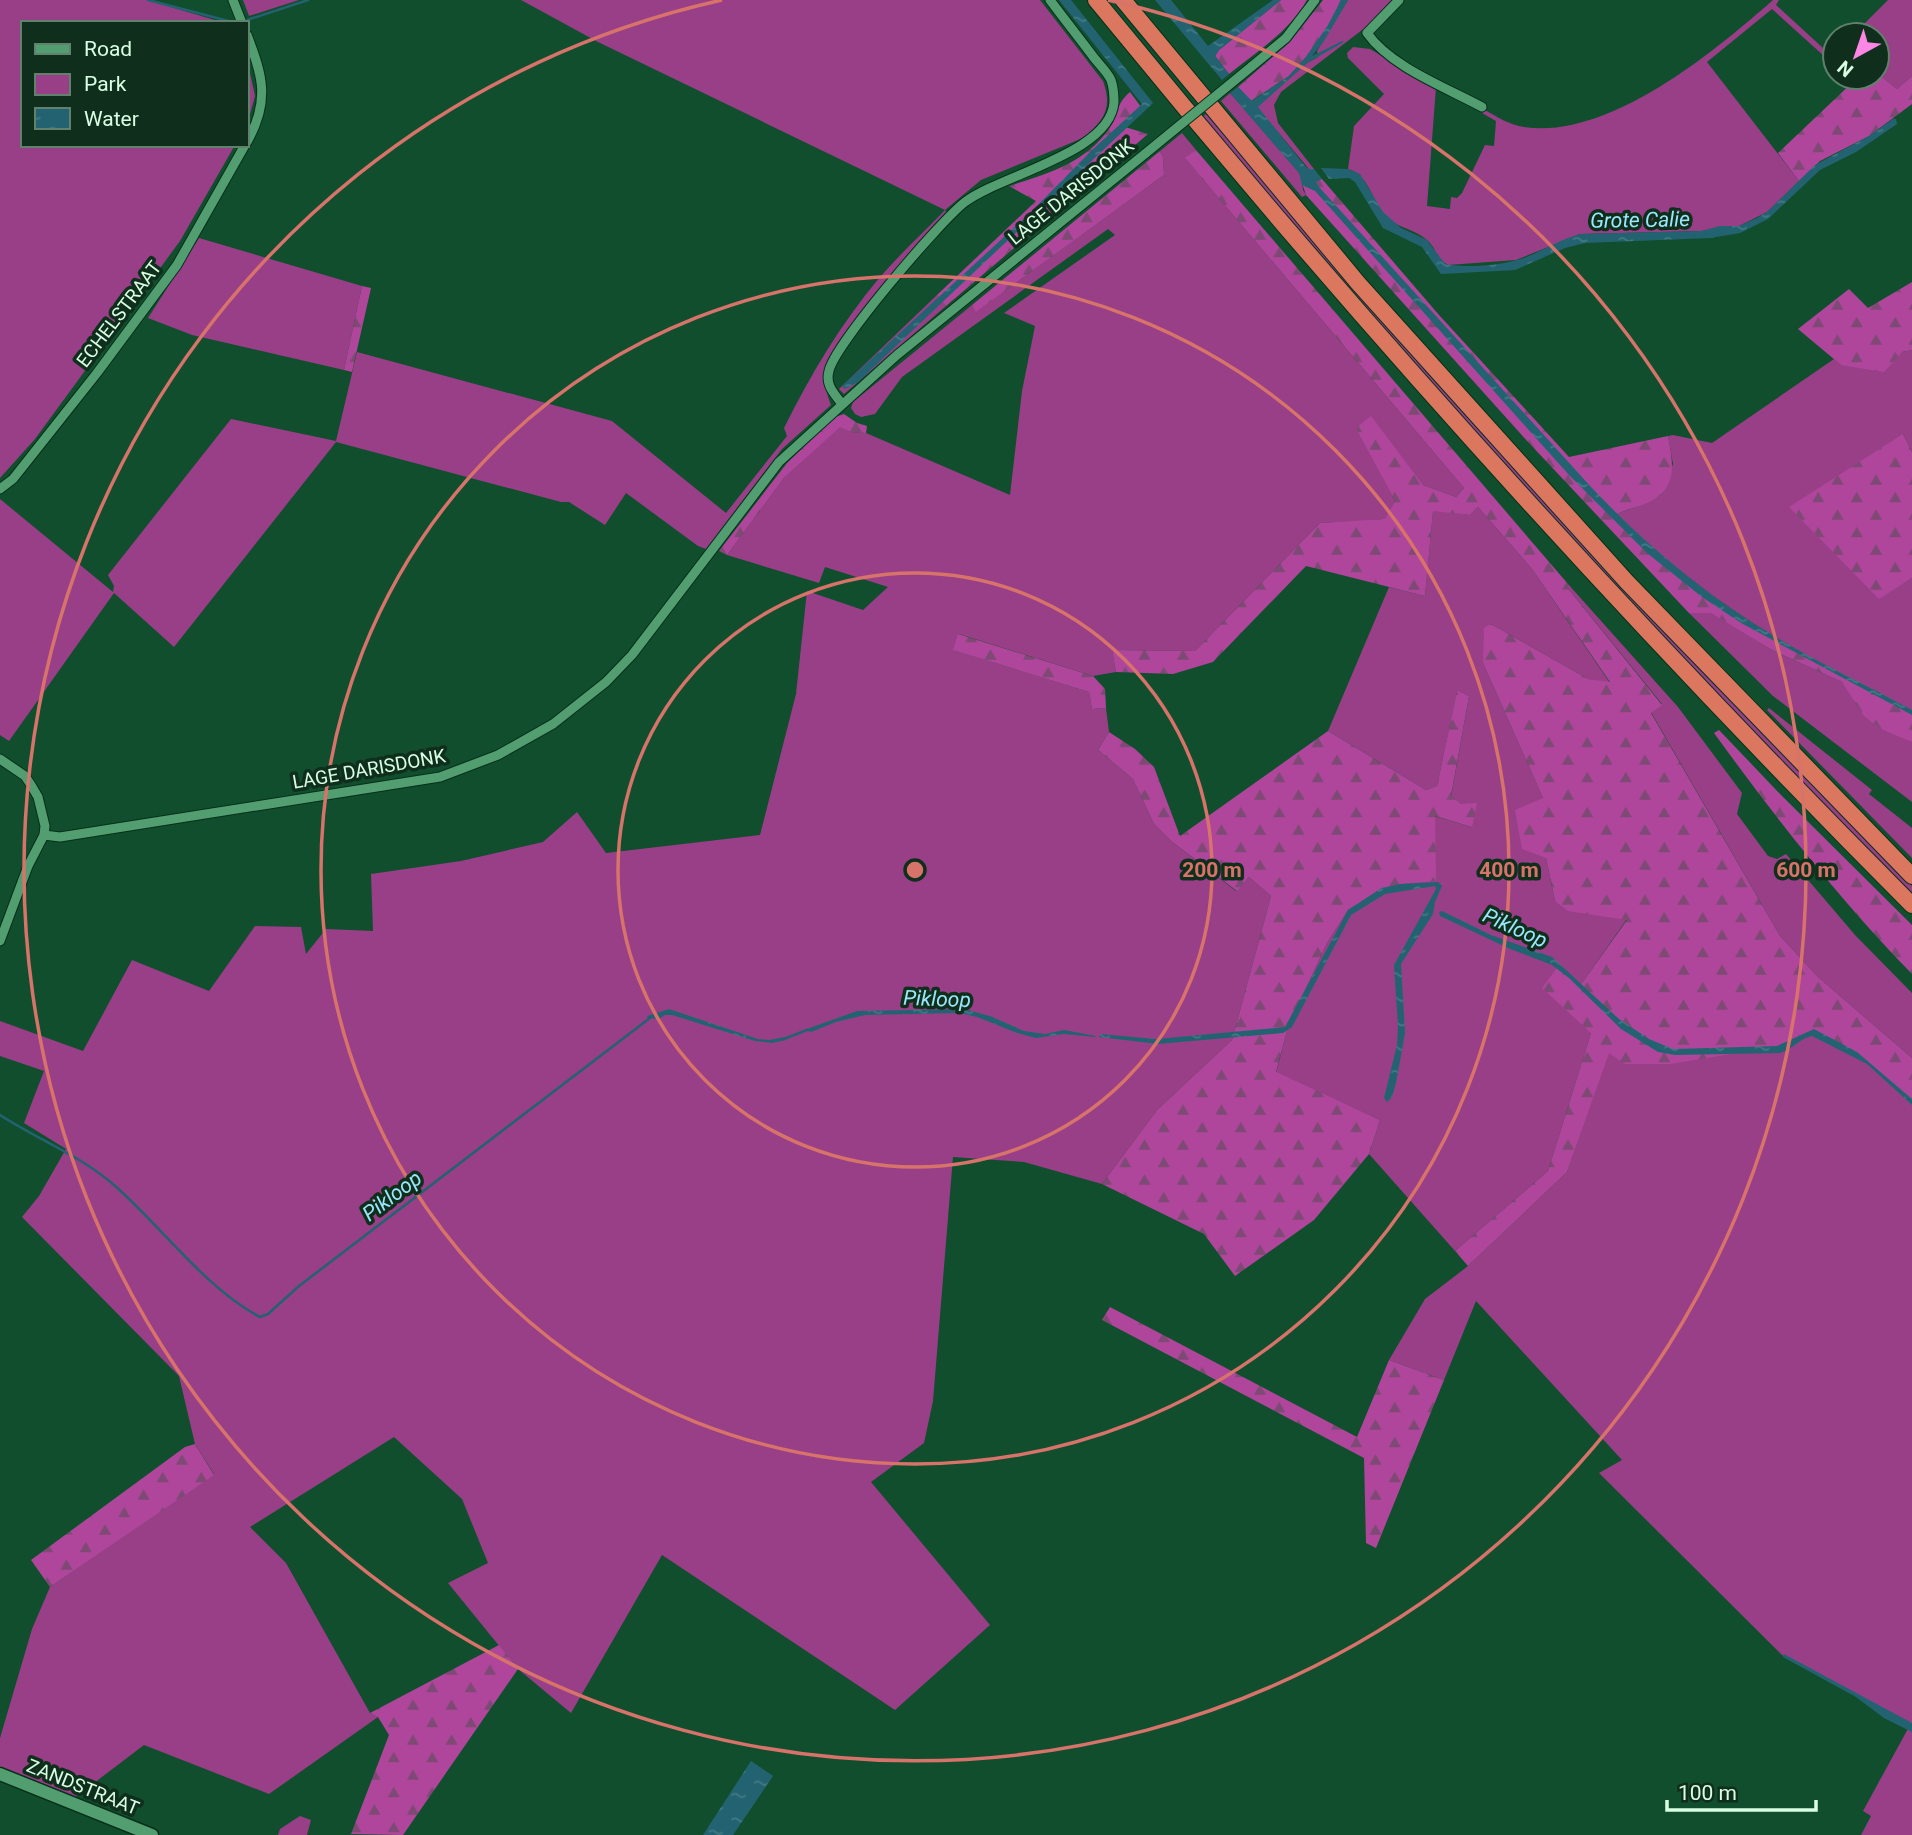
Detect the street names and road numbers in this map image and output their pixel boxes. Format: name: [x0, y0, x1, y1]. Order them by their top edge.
street label: LAGE DARISDONK: [1004, 134, 1139, 250]
street label: ECHELSTRAAT: [72, 256, 166, 372]
street label: LAGE DARISDONK: [291, 744, 447, 794]
street label: ZANDSTRAAT: [23, 1754, 143, 1820]

